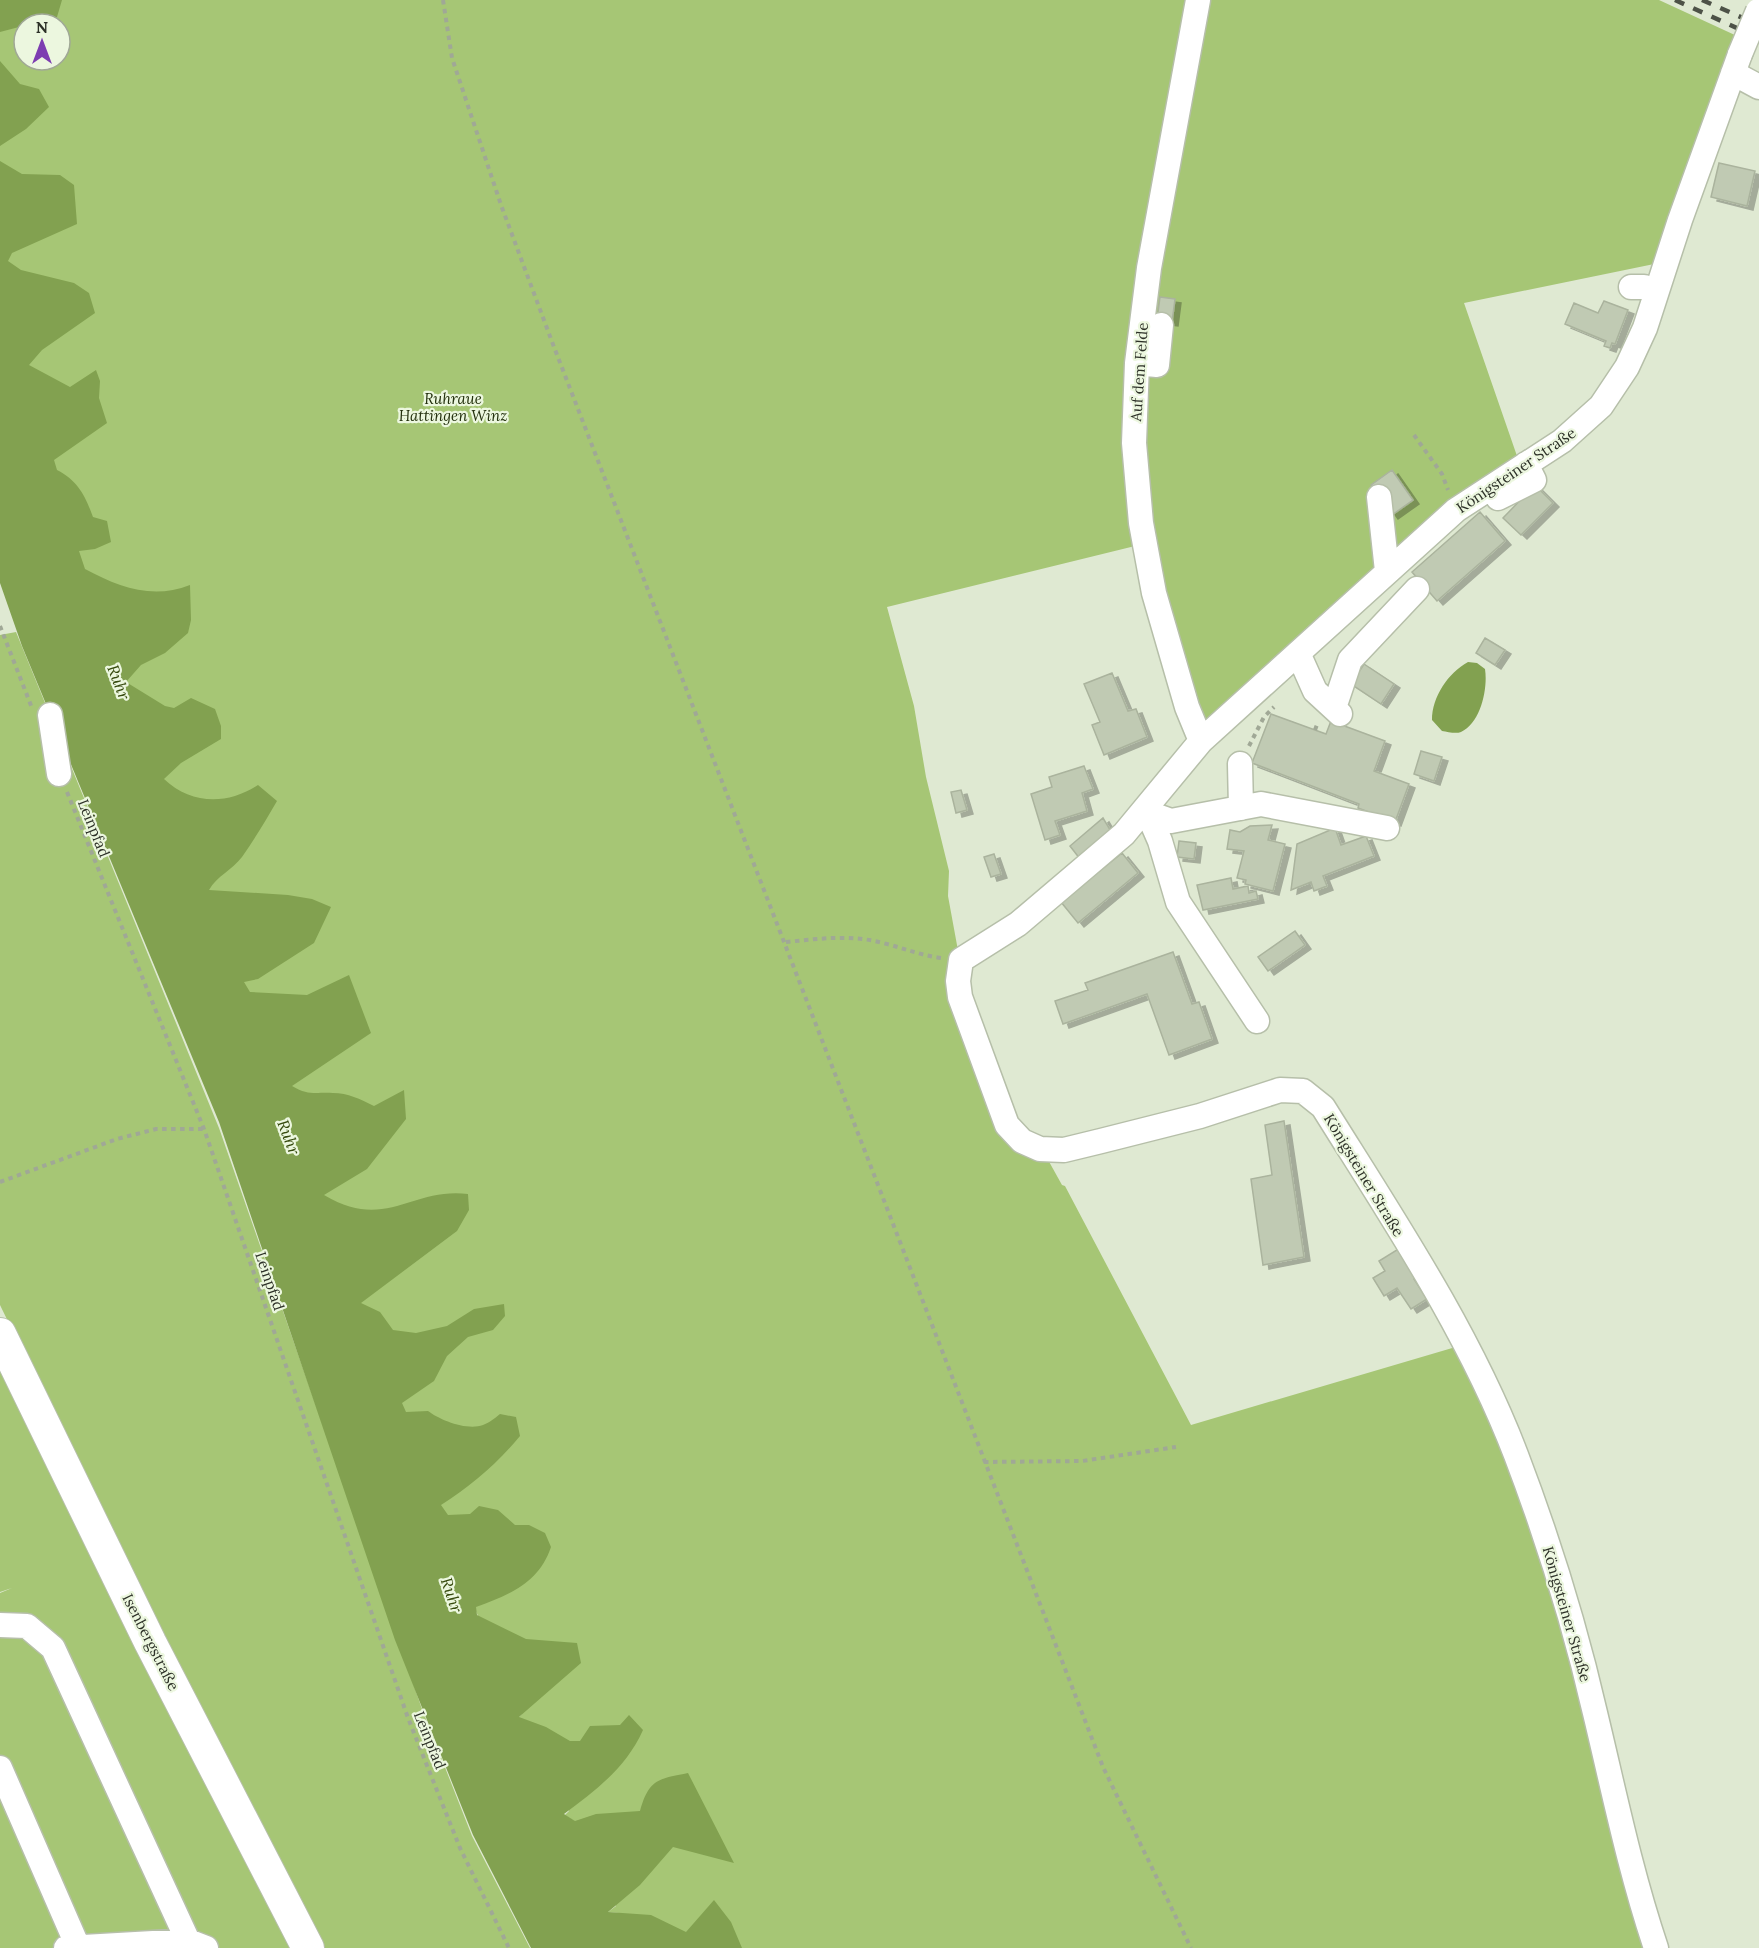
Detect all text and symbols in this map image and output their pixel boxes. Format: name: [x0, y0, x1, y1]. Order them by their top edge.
north arrow: [12, 12, 72, 72]
text: N: [36, 17, 48, 37]
street label: Auf dem Felde: [1126, 322, 1152, 423]
park label: Ruhraue Hattingen Winz: [399, 389, 507, 425]
street label: Königsteiner Straße: [1453, 423, 1579, 517]
water label: Ruhr: [103, 662, 135, 703]
street label: Leinpfad: [74, 796, 114, 860]
street label: Königsteiner Straße: [1320, 1110, 1408, 1240]
water label: Ruhr: [273, 1117, 305, 1158]
street label: Leinpfad: [251, 1249, 289, 1313]
street label: Königsteiner Straße: [1539, 1544, 1595, 1684]
water label: Ruhr: [437, 1575, 468, 1616]
street label: Isenbergstraße: [119, 1591, 183, 1693]
street label: Leinpfad: [410, 1708, 450, 1772]

